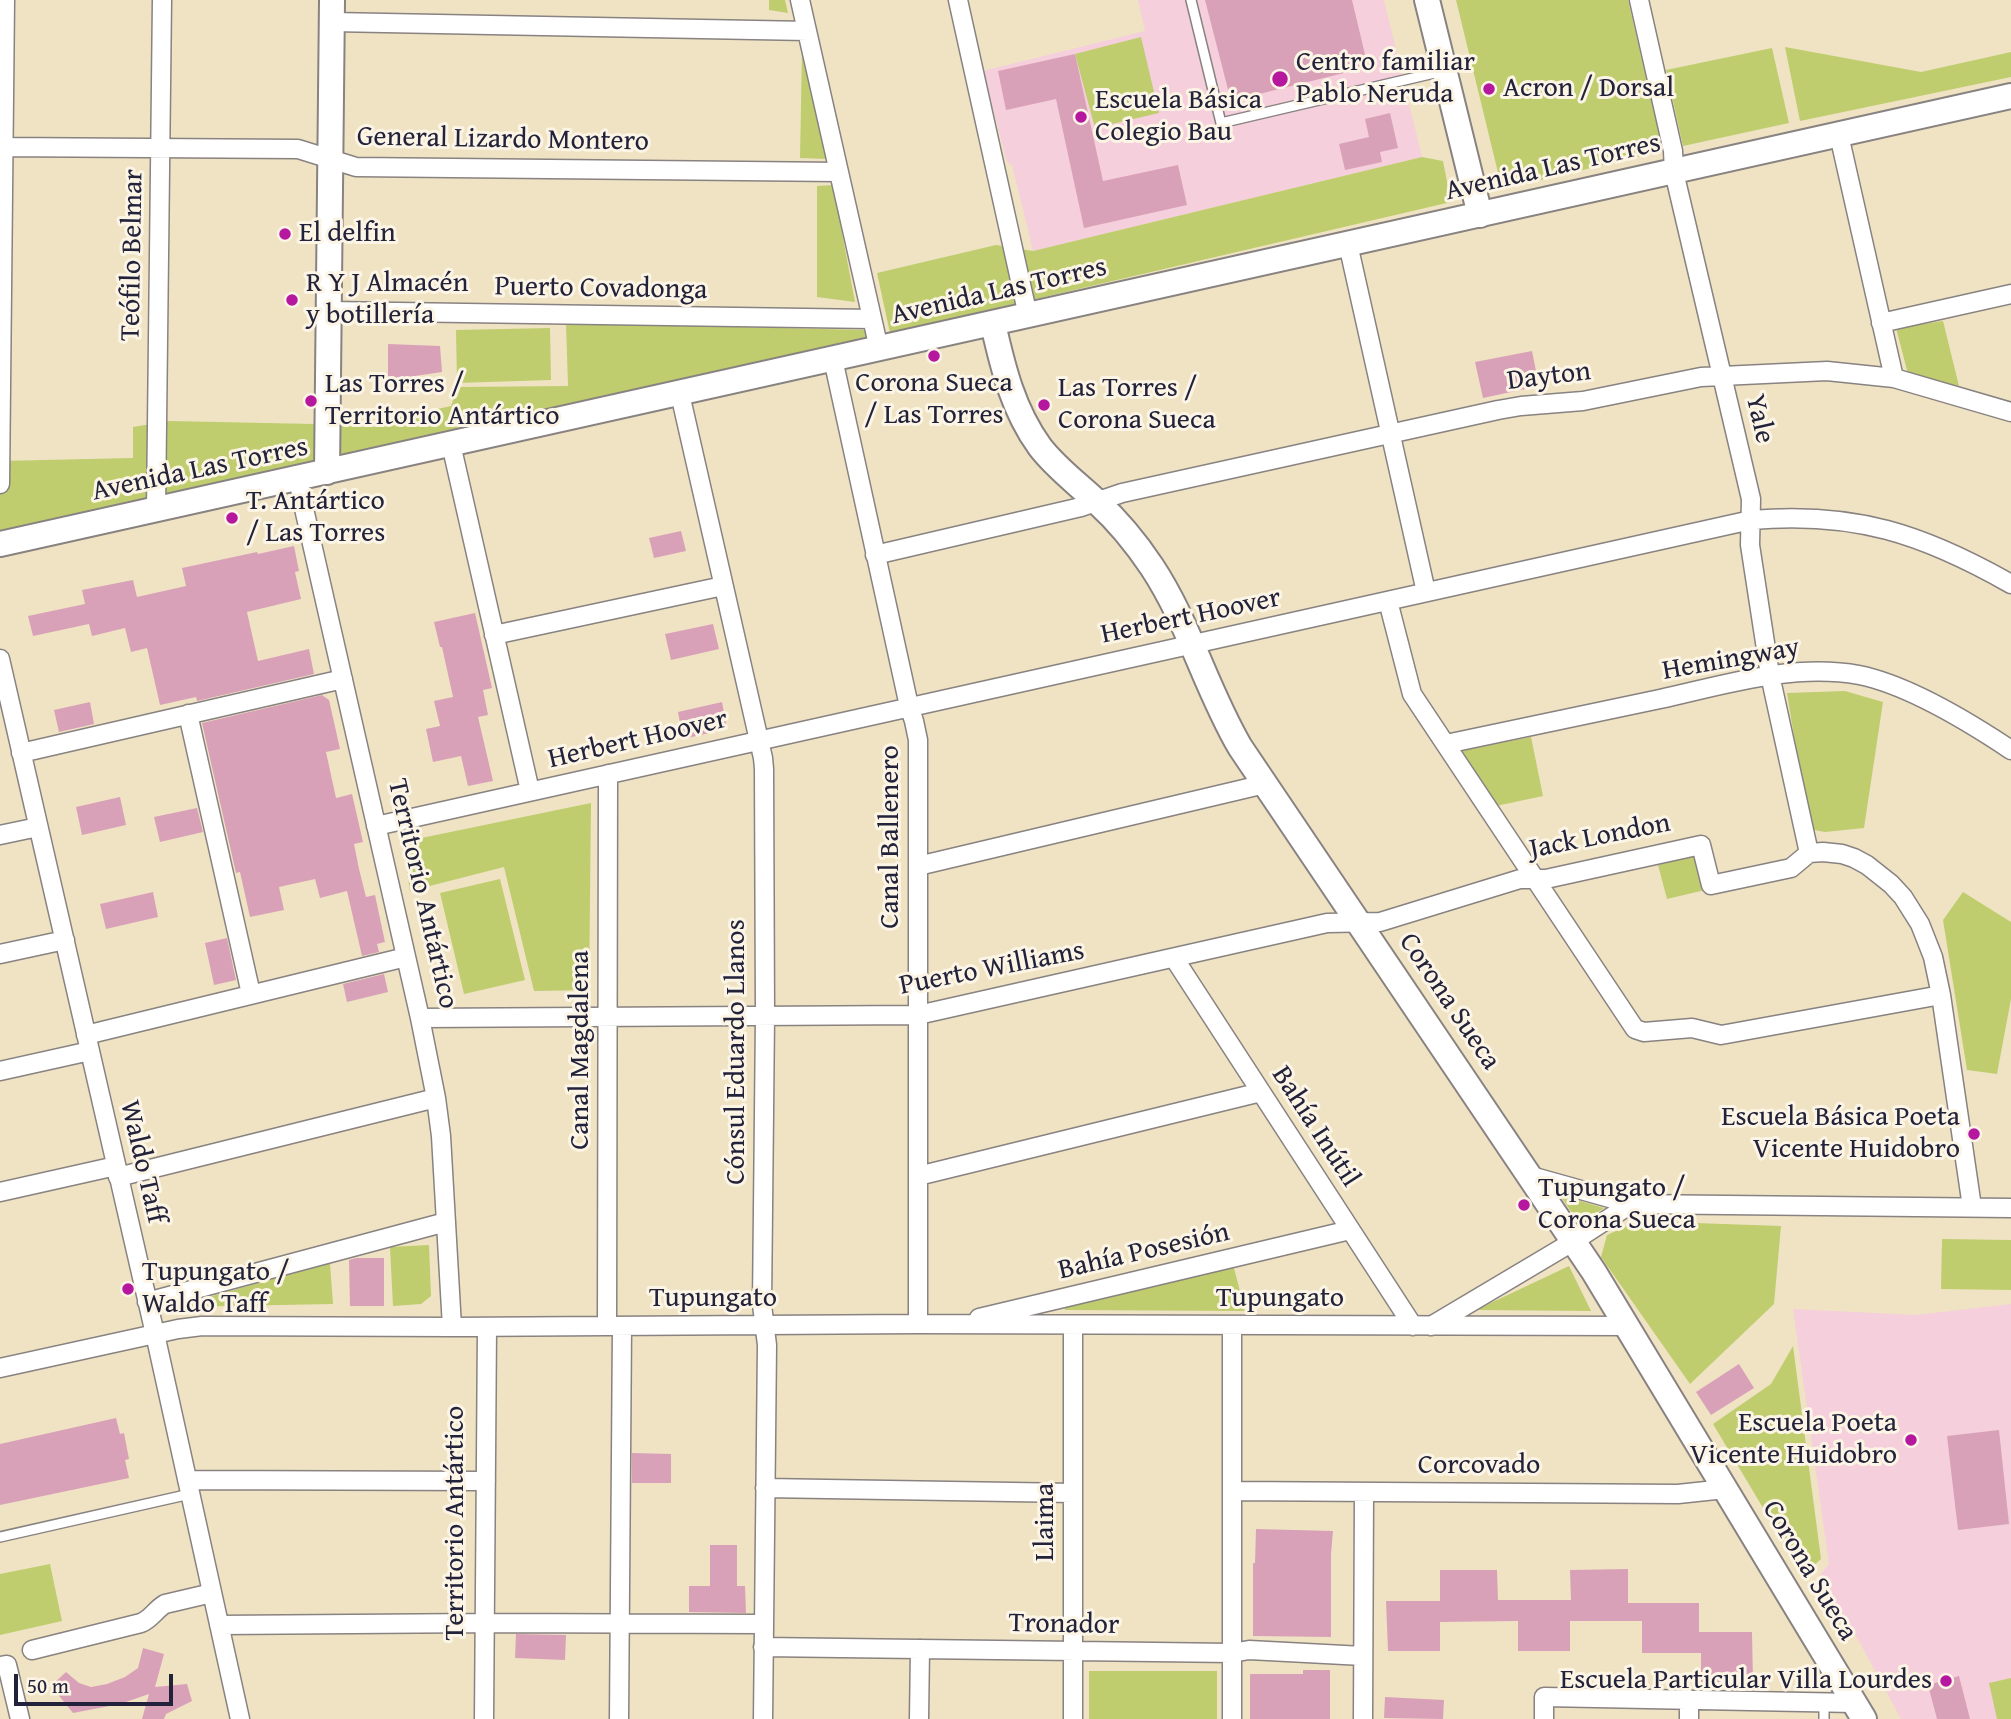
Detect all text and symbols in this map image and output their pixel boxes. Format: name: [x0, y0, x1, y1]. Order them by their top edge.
place label: Centro familiar Pablo Neruda: [1296, 46, 1475, 112]
marker: Centro familiar Pablo Neruda: [1270, 69, 1290, 89]
place label: Acron / Dorsal: [1503, 72, 1674, 106]
marker: Acron / Dorsal: [1481, 81, 1497, 97]
place label: Escuela Básica Colegio Bau: [1095, 84, 1262, 150]
marker: Escuela Básica Colegio Bau: [1073, 109, 1089, 125]
street label: General Lizardo Montero: [357, 121, 649, 159]
street label: Avenida Las Torres: [1442, 127, 1664, 209]
street label: Teófilo Belmar: [115, 169, 151, 341]
place label: El delfin: [299, 217, 396, 251]
marker: El delfin: [277, 226, 293, 242]
street label: Avenida Las Torres: [888, 251, 1110, 333]
place label: R Y J Almacén y botillería: [306, 267, 468, 333]
street label: Puerto Covadonga: [494, 270, 708, 308]
marker: R Y J Almacén y botillería: [284, 292, 300, 308]
marker: Corona Sueca / Las Torres: [926, 348, 942, 364]
street label: Dayton: [1505, 355, 1593, 399]
place label: Corona Sueca / Las Torres: [855, 367, 1013, 433]
place label: Las Torres / Territorio Antártico: [325, 368, 560, 434]
place label: Las Torres / Corona Sueca: [1058, 372, 1216, 438]
street label: Yale: [1737, 391, 1781, 447]
marker: Las Torres / Territorio Antártico: [303, 393, 319, 409]
marker: Las Torres / Corona Sueca: [1036, 397, 1052, 413]
street label: Avenida Las Torres: [89, 431, 311, 509]
place label: T. Antártico / Las Torres: [246, 485, 385, 551]
marker: T. Antártico / Las Torres: [224, 510, 240, 526]
street label: Herbert Hoover: [1098, 582, 1284, 652]
street label: Hemingway: [1660, 631, 1802, 689]
street label: Herbert Hoover: [545, 703, 731, 777]
street label: Canal Ballenero: [874, 745, 908, 929]
street label: Territorio Antártico: [379, 776, 465, 1012]
street label: Jack London: [1527, 807, 1673, 867]
street label: Cónsul Eduardo Llanos: [720, 919, 754, 1185]
street label: Corona Sueca: [1391, 927, 1507, 1077]
street label: Puerto Williams: [897, 935, 1087, 1003]
street label: Canal Magdalena: [564, 950, 598, 1150]
street label: Bahía Inútil: [1264, 1060, 1366, 1194]
street label: Waldo Taff: [112, 1097, 172, 1227]
place label: Escuela Básica Poeta Vicente Huidobro: [1721, 1101, 1960, 1167]
marker: Escuela Básica Poeta Vicente Huidobro: [1966, 1126, 1982, 1142]
place label: Tupungato / Corona Sueca: [1538, 1172, 1696, 1238]
marker: Tupungato / Corona Sueca: [1516, 1197, 1532, 1213]
street label: Bahía Posesión: [1055, 1216, 1233, 1288]
place label: Tupungato / Waldo Taff: [142, 1256, 290, 1322]
marker: Tupungato / Waldo Taff: [120, 1281, 136, 1297]
street label: Tupungato: [649, 1282, 777, 1316]
street label: Tupungato: [1216, 1282, 1344, 1316]
street label: Territorio Antártico: [439, 1406, 473, 1640]
place label: Escuela Poeta Vicente Huidobro: [1690, 1407, 1897, 1473]
marker: Escuela Poeta Vicente Huidobro: [1903, 1432, 1919, 1448]
street label: Corcovado: [1418, 1449, 1540, 1483]
street label: Llaima: [1029, 1483, 1063, 1561]
street label: Corona Sueca: [1754, 1495, 1864, 1647]
street label: Tronador: [1008, 1607, 1120, 1643]
scale bar: [18, 1660, 177, 1704]
place label: Escuela Particular Villa Lourdes: [1560, 1664, 1932, 1698]
text: 50 m: [27, 1670, 69, 1701]
marker: Escuela Particular Villa Lourdes: [1938, 1673, 1954, 1689]

